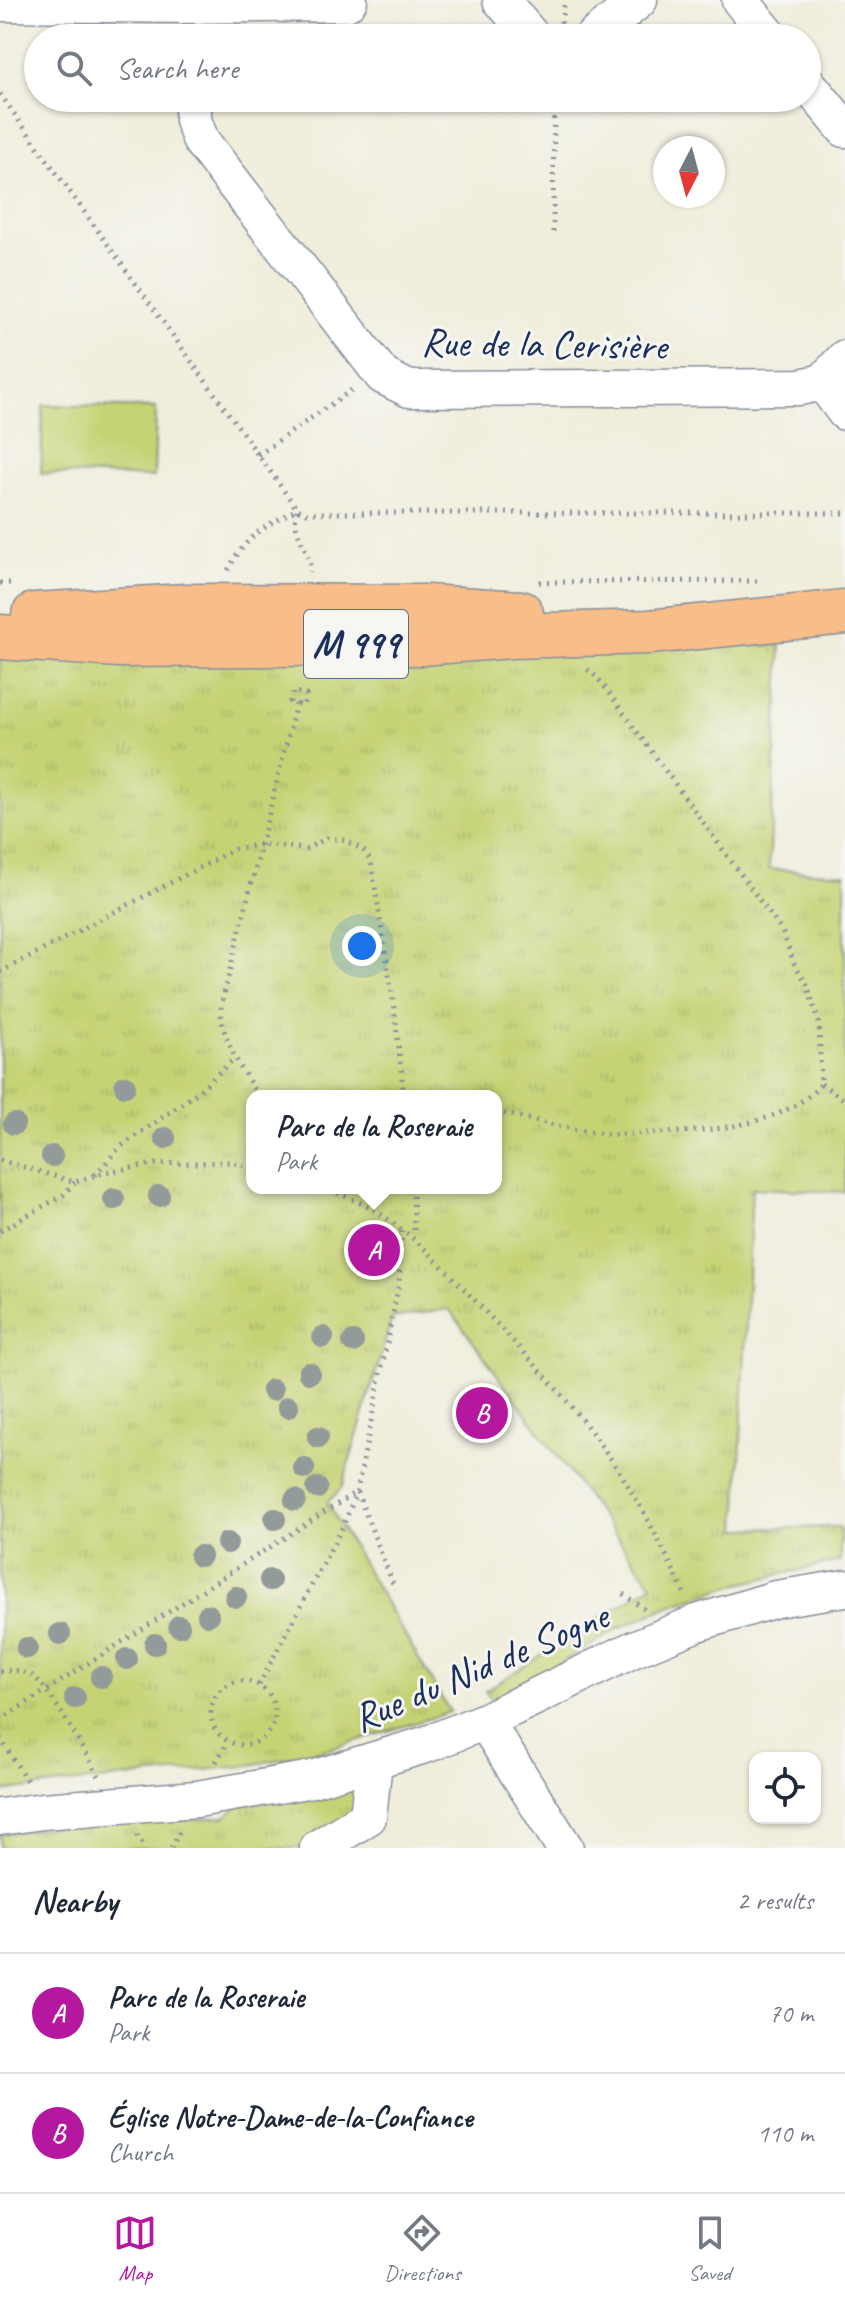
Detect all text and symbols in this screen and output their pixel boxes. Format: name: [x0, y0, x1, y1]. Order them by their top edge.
search box: [24, 24, 821, 112]
icon: search: [52, 46, 96, 90]
text: Search here: [116, 49, 238, 87]
north arrow: [653, 136, 725, 208]
street label: Rue de la Cerisière: [421, 317, 670, 371]
road number: M 999: [304, 610, 408, 678]
your location: [342, 926, 382, 966]
popup: [246, 1090, 502, 1194]
text: Parc de la Roseraie: [276, 1107, 472, 1145]
text: Park: [276, 1145, 317, 1178]
pin: A: [348, 1220, 400, 1280]
pin: B: [456, 1383, 508, 1443]
street label: Rue du Nid de Sogne: [345, 1589, 618, 1743]
map controls: [749, 1752, 821, 1824]
button: locate: [749, 1752, 821, 1824]
text: Nearby: [32, 1879, 118, 1922]
text: 2 results: [737, 1884, 813, 1917]
text: Parc de la Roseraie: [108, 1978, 304, 2016]
text: A: [51, 1997, 65, 2030]
text: 70 m: [769, 1997, 813, 2030]
text: Park: [108, 2016, 149, 2049]
text: Église Notre-Dame-de-la-Confiance: [108, 2098, 473, 2136]
text: B: [51, 2117, 65, 2150]
text: 110 m: [757, 2117, 813, 2150]
text: Church: [108, 2136, 173, 2169]
tab: Map: [113, 2211, 157, 2287]
tab: Directions: [384, 2211, 461, 2287]
tab: Saved: [688, 2211, 732, 2287]

